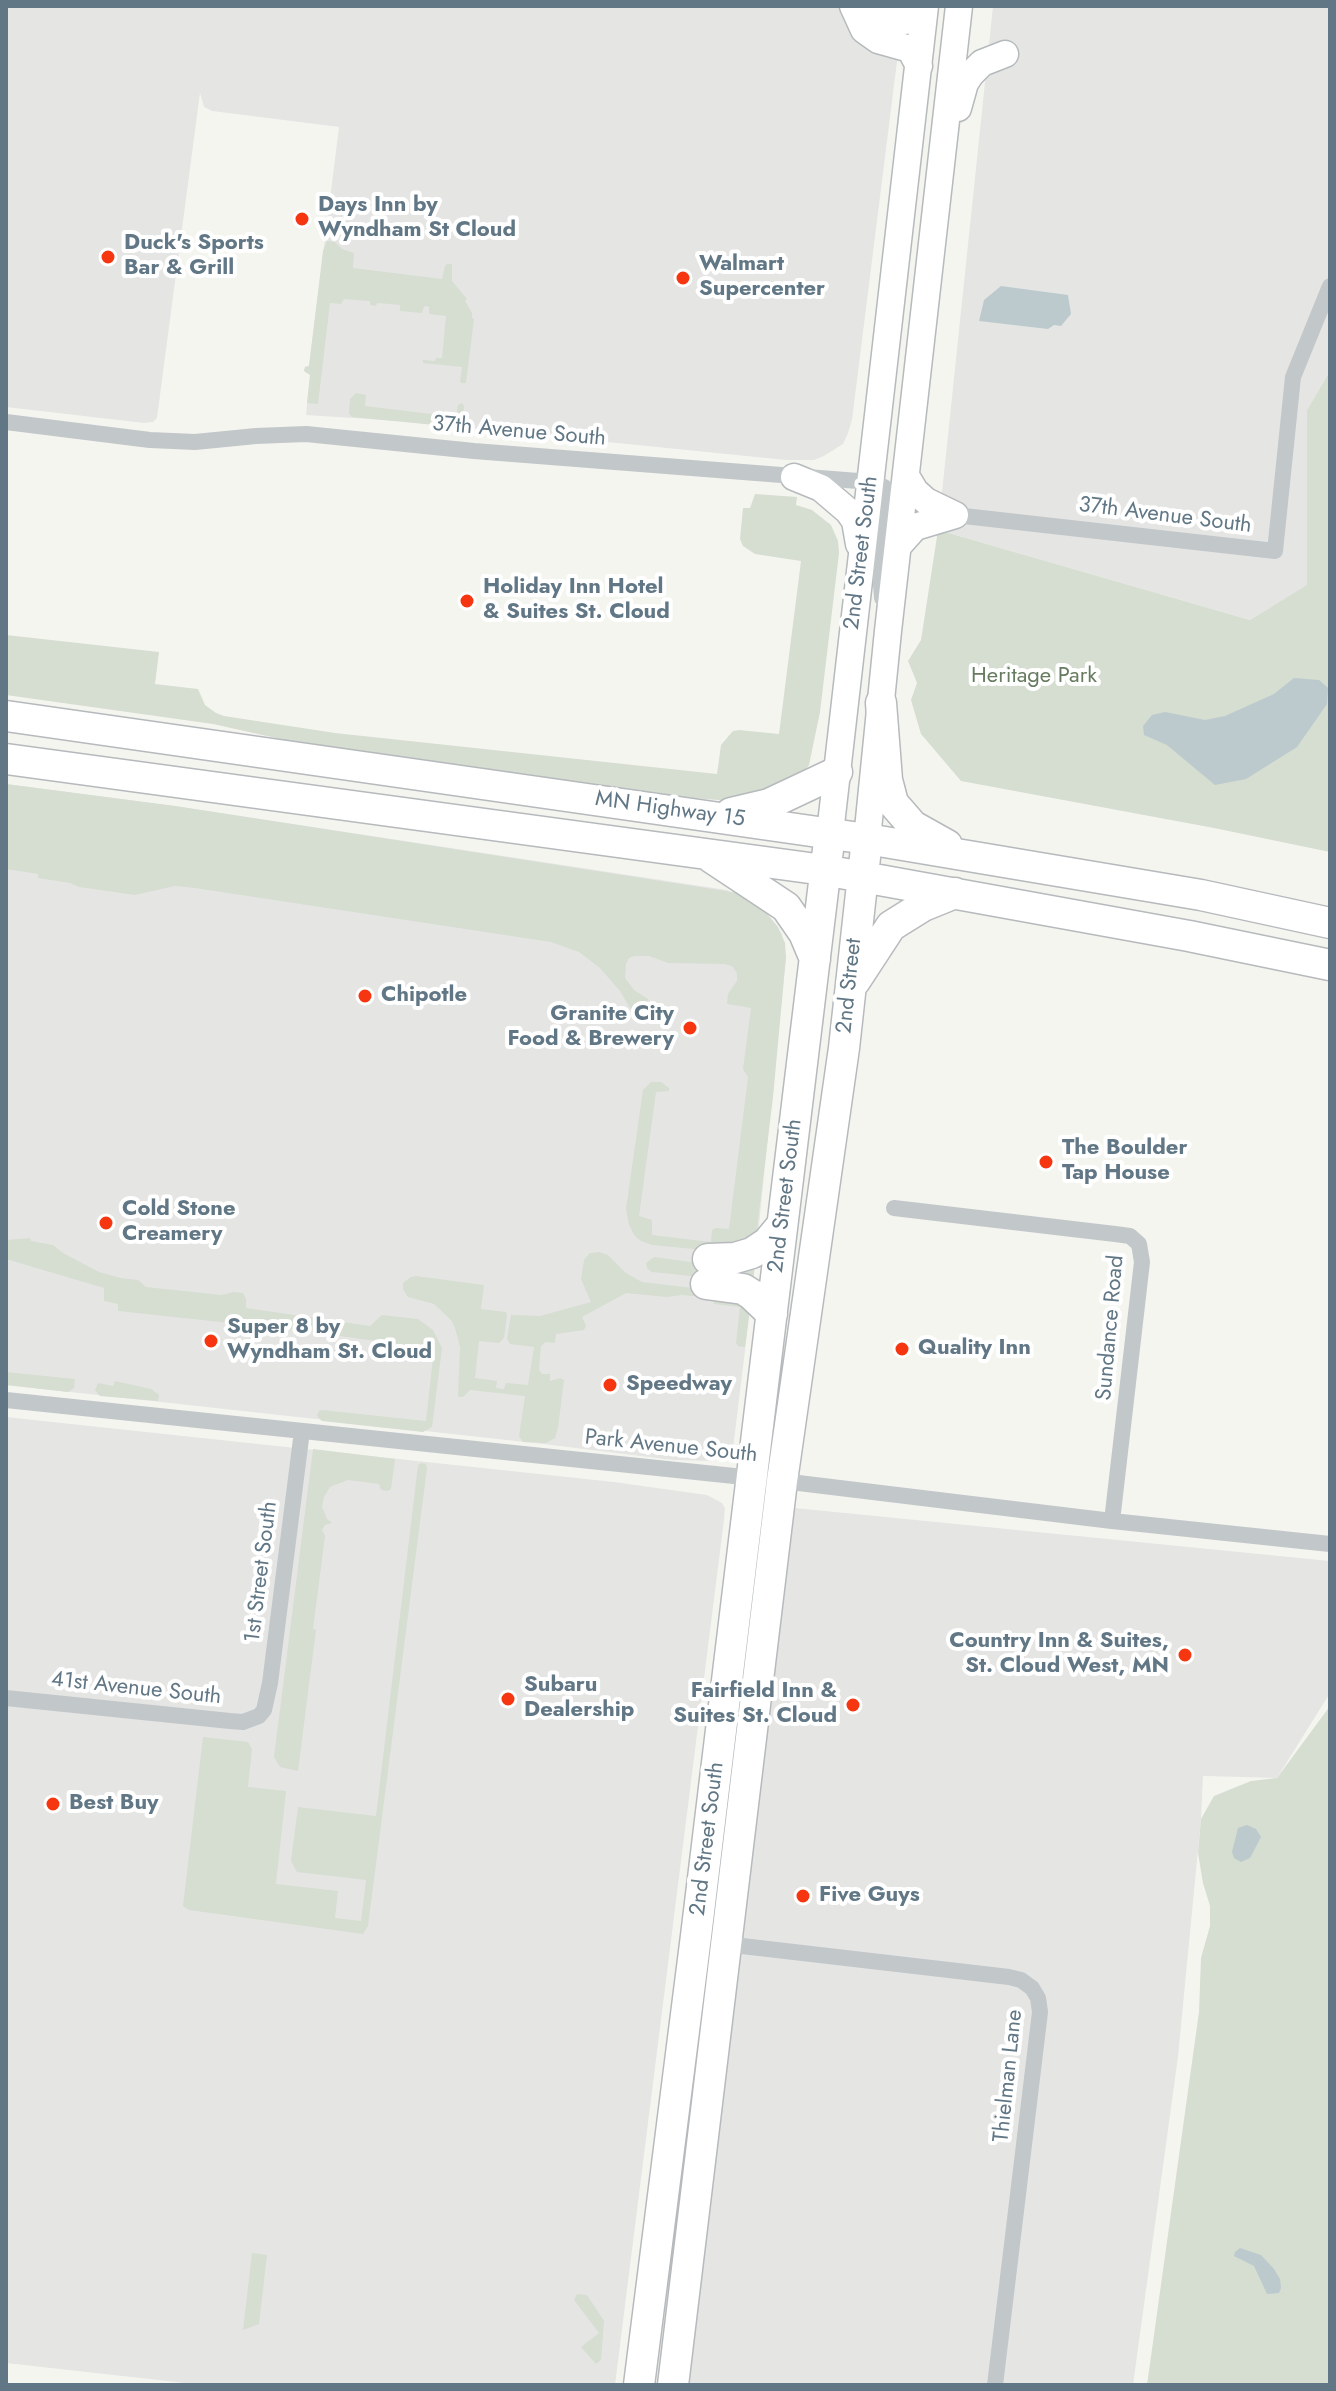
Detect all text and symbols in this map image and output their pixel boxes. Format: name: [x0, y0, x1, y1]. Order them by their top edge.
place label: Days Inn by Wyndham St Cloud: [318, 193, 516, 244]
marker: Days Inn by Wyndham St Cloud: [293, 210, 311, 228]
place label: Duck's Sports Bar & Grill: [124, 231, 264, 282]
marker: Duck's Sports Bar & Grill: [99, 248, 117, 266]
place label: Walmart Supercenter: [699, 252, 825, 304]
marker: Walmart Supercenter: [674, 269, 692, 287]
street label: 37th Avenue South: [431, 411, 607, 453]
street label: 2nd Street South: [839, 475, 885, 631]
street label: 37th Avenue South: [1077, 492, 1253, 540]
place label: Holiday Inn Hotel & Suites St. Cloud: [483, 575, 670, 626]
marker: Holiday Inn Hotel & Suites St. Cloud: [458, 592, 476, 610]
park label: Heritage Park: [971, 664, 1097, 690]
street label: MN Highway 15: [593, 786, 747, 834]
street label: 2nd Street: [832, 937, 868, 1035]
place label: Chipotle: [381, 983, 467, 1009]
marker: Chipotle: [356, 987, 374, 1005]
place label: Granite City Food & Brewery: [507, 1002, 674, 1054]
marker: Granite City Food & Brewery: [681, 1019, 699, 1037]
street label: 2nd Street South: [763, 1118, 809, 1274]
place label: The Boulder Tap House: [1062, 1136, 1187, 1188]
marker: The Boulder Tap House: [1037, 1153, 1055, 1171]
place label: Cold Stone Creamery: [122, 1197, 235, 1248]
marker: Cold Stone Creamery: [97, 1214, 115, 1232]
street label: Sundance Road: [1091, 1254, 1131, 1402]
place label: Super 8 by Wyndham St. Cloud: [227, 1315, 432, 1366]
marker: Super 8 by Wyndham St. Cloud: [202, 1332, 220, 1350]
place label: Quality Inn: [918, 1336, 1031, 1362]
marker: Quality Inn: [893, 1340, 911, 1358]
place label: Speedway: [626, 1372, 732, 1398]
marker: Speedway: [601, 1376, 619, 1394]
street label: Park Avenue South: [583, 1425, 759, 1469]
street label: 1st Street South: [240, 1500, 284, 1644]
place label: Country Inn & Suites, St. Cloud West, MN: [949, 1629, 1169, 1680]
marker: Country Inn & Suites, St. Cloud West, MN: [1176, 1646, 1194, 1664]
street label: 41st Avenue South: [50, 1667, 222, 1711]
place label: Subaru Dealership: [524, 1673, 634, 1724]
place label: Fairfield Inn & Suites St. Cloud: [673, 1679, 837, 1730]
marker: Subaru Dealership: [499, 1690, 517, 1708]
marker: Fairfield Inn & Suites St. Cloud: [844, 1696, 862, 1714]
street label: 2nd Street South: [685, 1761, 731, 1917]
place label: Best Buy: [69, 1791, 159, 1817]
marker: Best Buy: [44, 1795, 62, 1813]
place label: Five Guys: [819, 1883, 920, 1909]
marker: Five Guys: [794, 1887, 812, 1905]
street label: Thielman Lane: [989, 2008, 1029, 2144]

